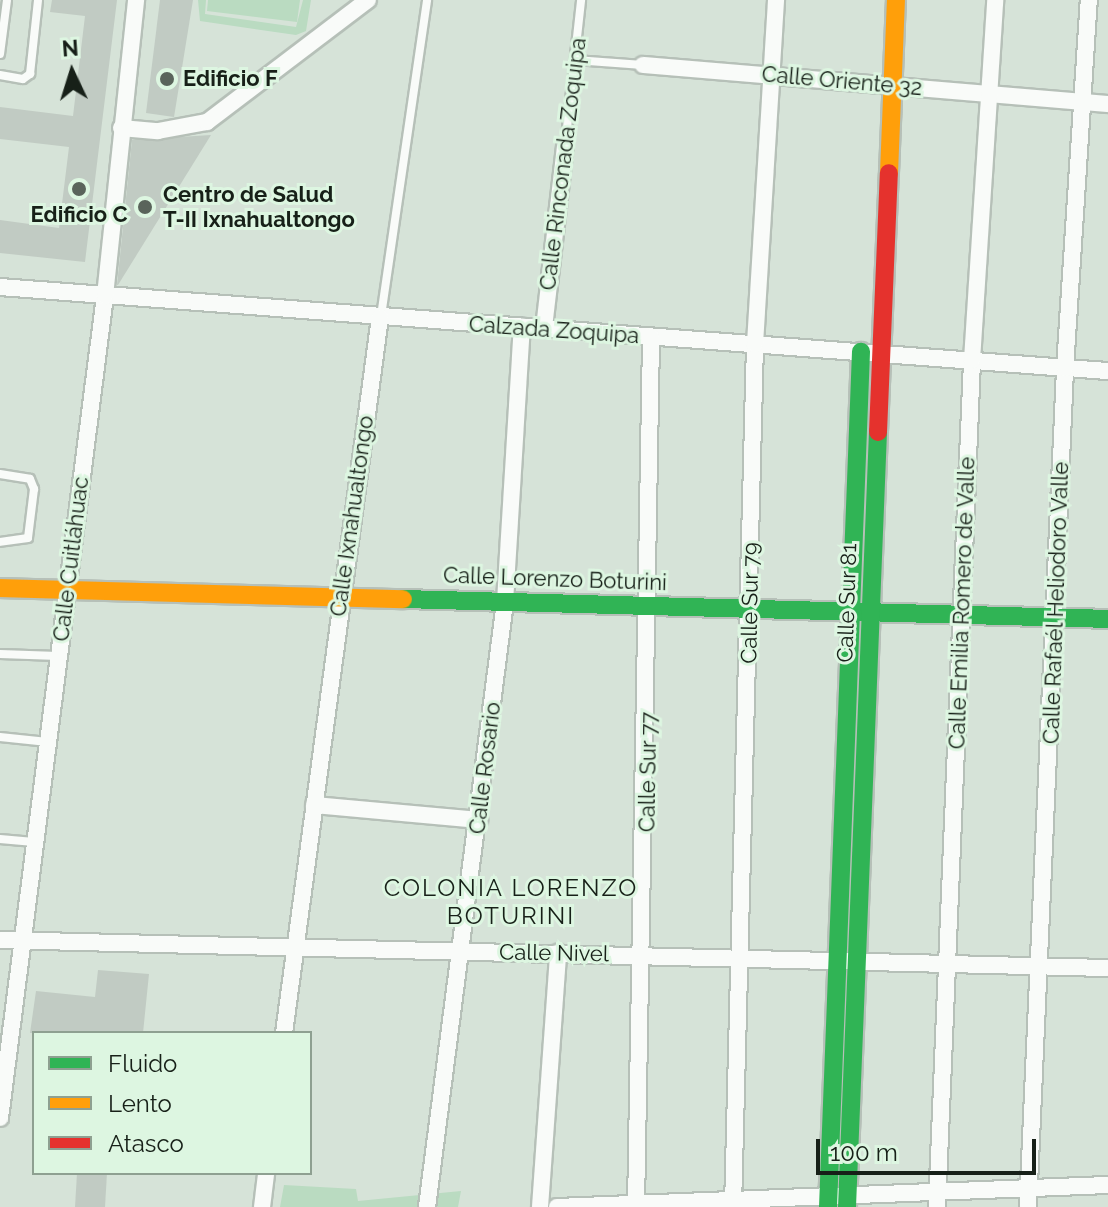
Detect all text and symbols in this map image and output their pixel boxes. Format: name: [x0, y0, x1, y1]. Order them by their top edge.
north arrow: [32, 32, 112, 112]
text: N: [61, 35, 80, 62]
street label: Calle Rinconada Zoquipa: [534, 36, 592, 292]
street label: Calle Oriente 32: [761, 61, 923, 101]
place label: Edificio F: [183, 66, 278, 92]
marker: Edificio F: [158, 70, 176, 88]
marker: Edificio C: [70, 180, 88, 198]
place label: Centro de Salud T-II Ixnahualtongo: [163, 181, 355, 232]
marker: Centro de Salud T-II Ixnahualtongo: [134, 196, 156, 218]
place label: Edificio C: [30, 202, 128, 228]
street label: Calzada Zoquipa: [468, 311, 640, 349]
street label: Calle Ixnahualtongo: [325, 414, 379, 618]
street label: Calle Emilia Romero de Valle: [944, 456, 980, 750]
street label: Calle Rafaél Heliodoro Valle: [1038, 461, 1074, 745]
street label: Calle Cuitláhuac: [48, 475, 94, 643]
street label: Calle Sur 79: [736, 542, 764, 664]
street label: Calle Sur 81: [832, 543, 862, 663]
street label: Calle Lorenzo Boturini: [443, 562, 667, 596]
street label: Calle Rosario: [464, 700, 506, 836]
street label: Calle Sur 77: [634, 711, 662, 833]
district label: COLONIA LORENZO BOTURINI: [383, 874, 639, 930]
street label: Calle Nivel: [499, 939, 609, 967]
legend: [32, 1031, 312, 1175]
text: Fluido: [108, 1049, 177, 1078]
text: Lento: [108, 1089, 172, 1118]
scale bar: [820, 1123, 1040, 1173]
text: Atasco: [108, 1129, 184, 1158]
text: 100 m: [830, 1138, 898, 1167]

